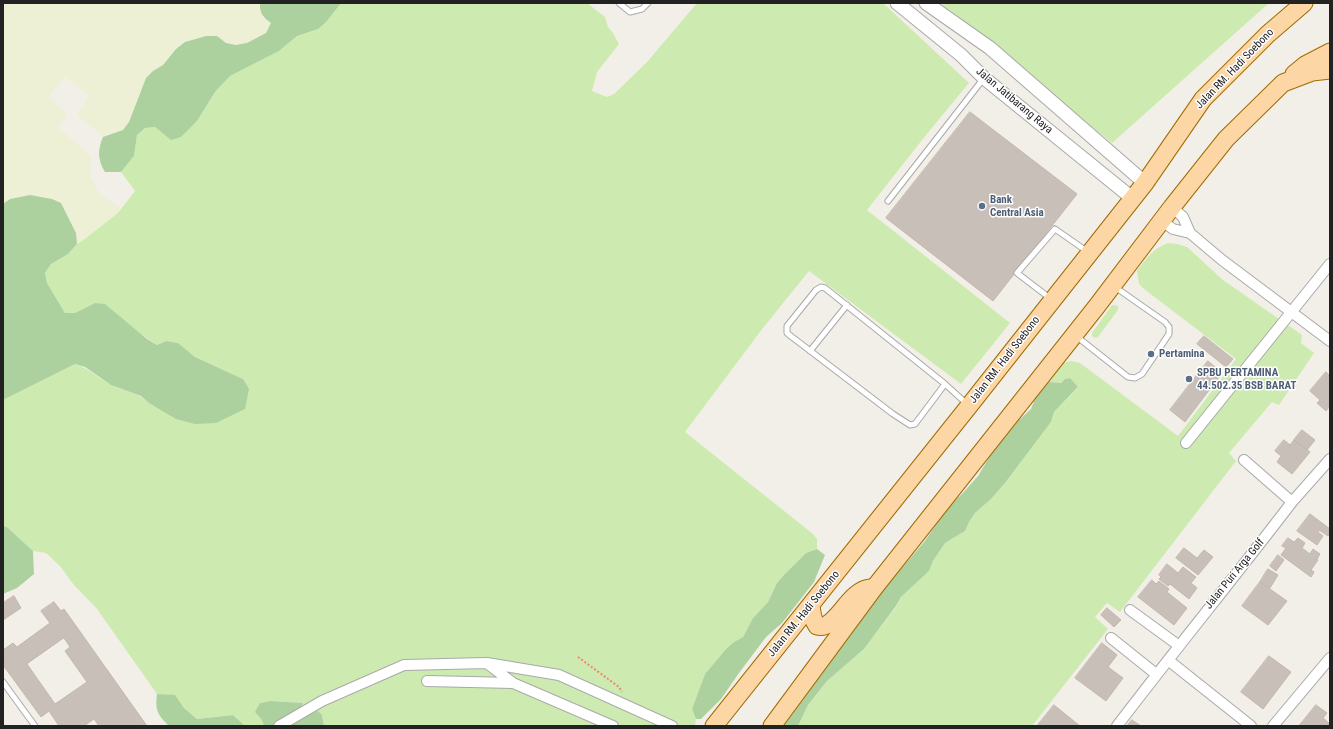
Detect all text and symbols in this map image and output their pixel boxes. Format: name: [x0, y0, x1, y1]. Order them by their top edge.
street label: Jalan RM. Hadi Soebono: [1193, 26, 1277, 112]
street label: Jalan Jatibarang Raya: [973, 65, 1055, 137]
place label: Bank Central Asia: [990, 193, 1044, 219]
marker: Bank Central Asia: [977, 201, 987, 211]
street label: Jalan RM. Hadi Soebono: [967, 314, 1043, 406]
place label: Pertamina: [1159, 347, 1204, 361]
marker: Pertamina: [1146, 349, 1156, 359]
place label: SPBU PERTAMINA 44.502.35 BSB BARAT: [1197, 366, 1296, 392]
marker: SPBU PERTAMINA 44.502.35 BSB BARAT: [1184, 374, 1194, 384]
street label: Jalan Puri Arga Golf: [1203, 536, 1267, 612]
street label: Jalan RM. Hadi Soebono: [765, 568, 843, 660]

